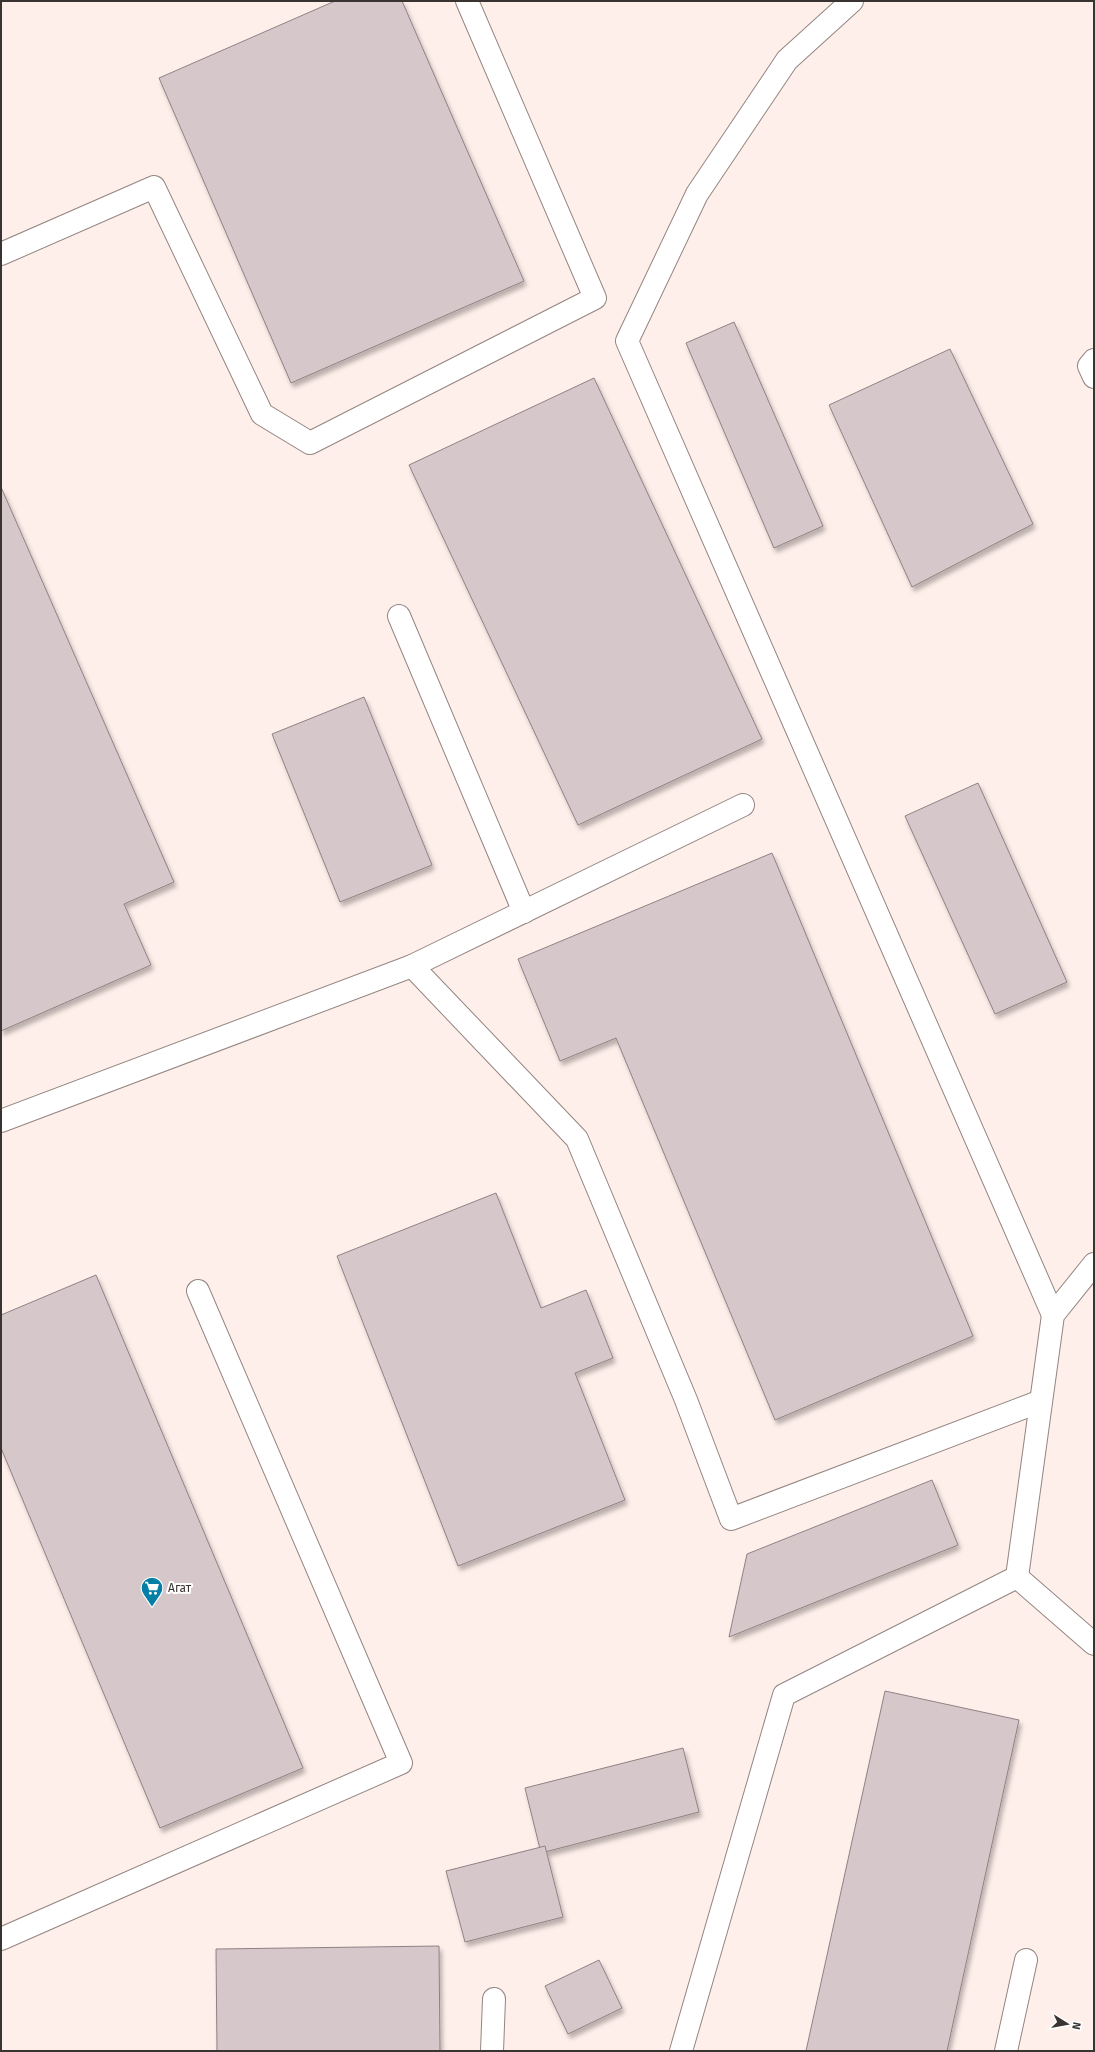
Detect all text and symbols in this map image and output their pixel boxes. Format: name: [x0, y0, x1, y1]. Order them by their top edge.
supermarket icon: Агат: [139, 1575, 165, 1608]
place label: Агат: [168, 1581, 192, 1595]
north arrow: [1047, 2004, 1087, 2044]
text: N: [1069, 2021, 1083, 2031]

